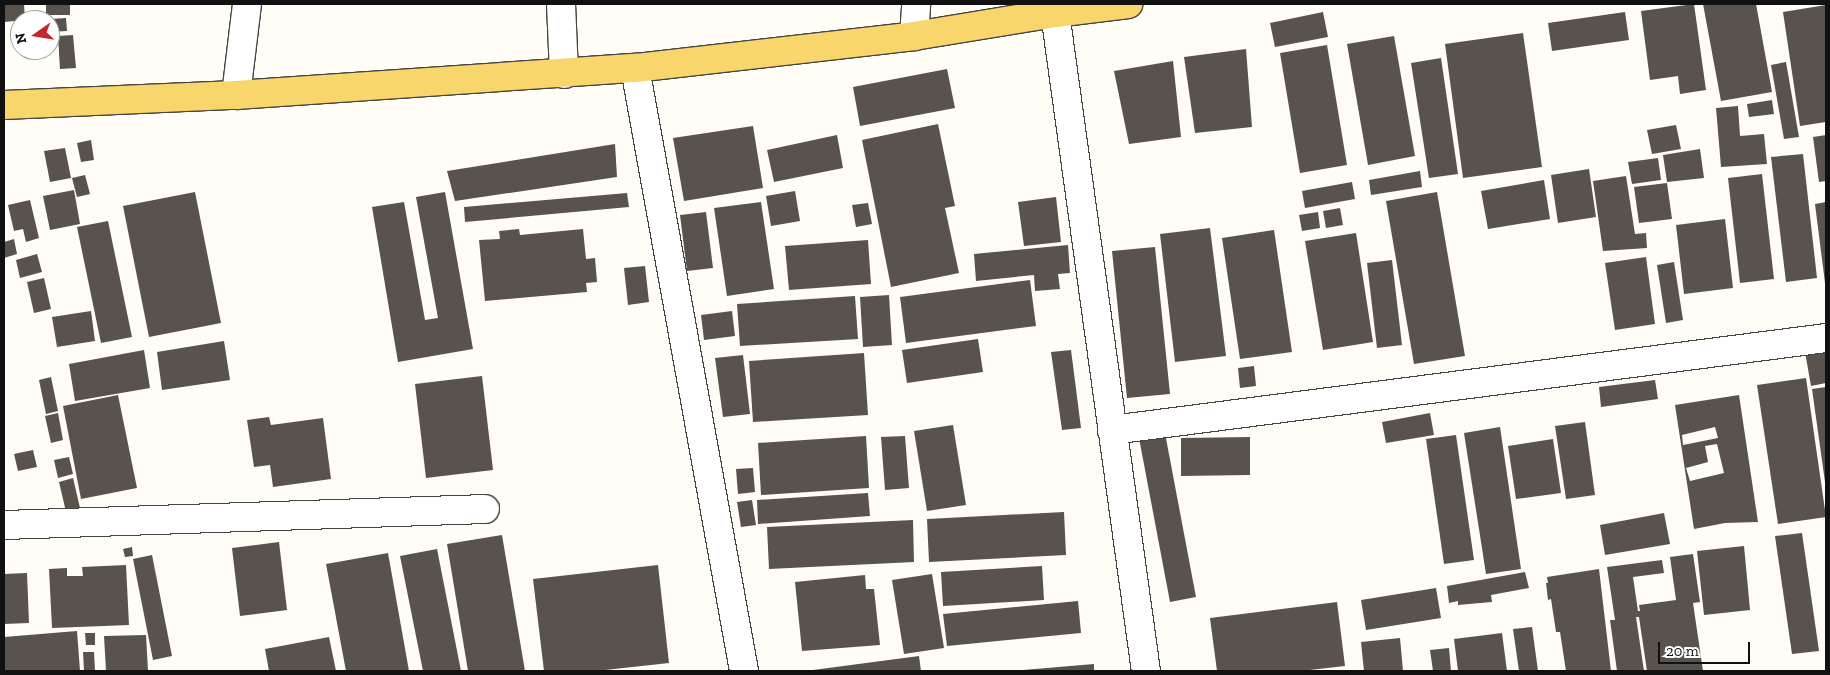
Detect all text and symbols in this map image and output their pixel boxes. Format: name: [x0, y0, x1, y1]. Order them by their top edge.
north arrow: [10, 10, 60, 60]
text: N: [11, 31, 30, 45]
scale bar: [1660, 632, 1752, 664]
text: 20 m: [1666, 642, 1699, 660]

